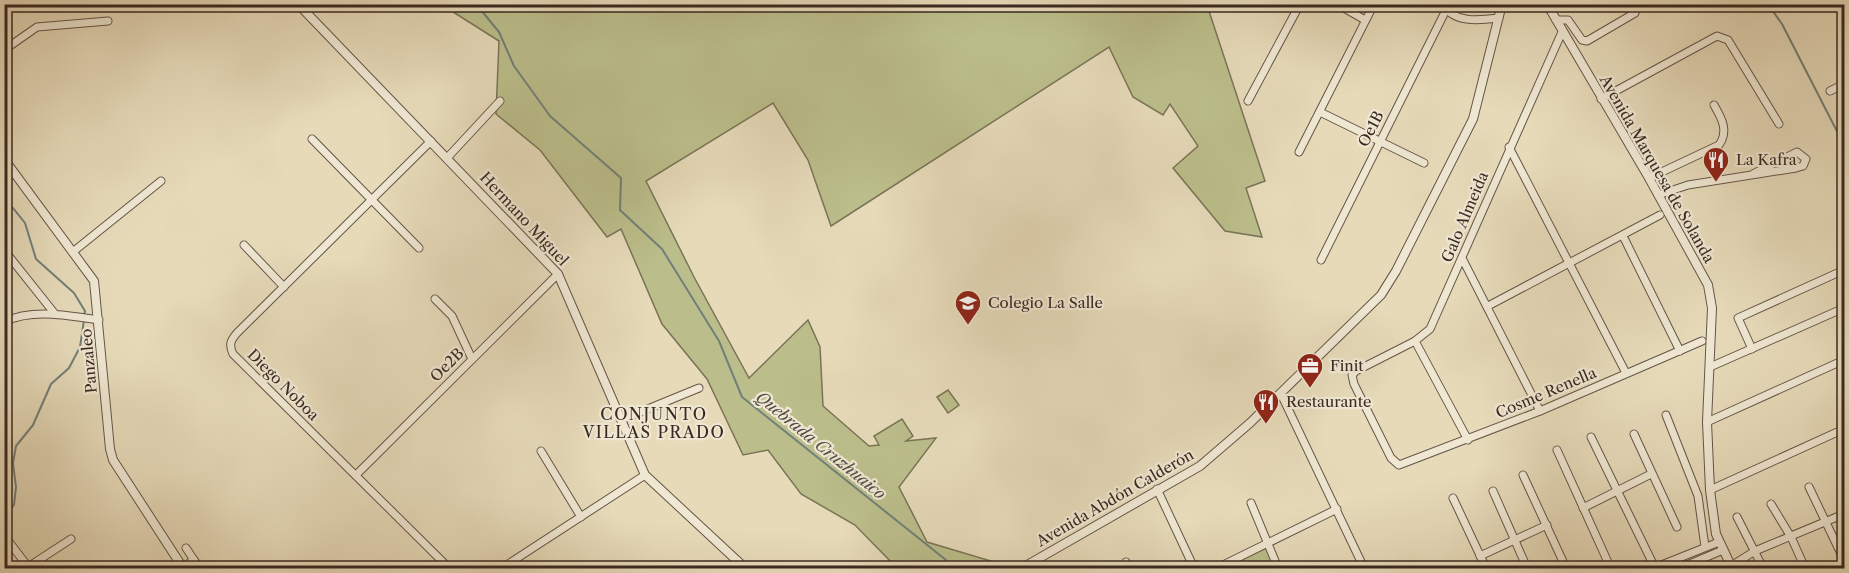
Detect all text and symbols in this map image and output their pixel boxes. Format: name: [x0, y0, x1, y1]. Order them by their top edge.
street label: Avenida Marquesa de Solanda: [1595, 71, 1719, 266]
street label: Oe1B: [1354, 108, 1388, 150]
restaurant icon: La Kafra: [1701, 145, 1731, 183]
place label: La Kafra: [1736, 150, 1797, 169]
street label: Hermano Miguel: [476, 168, 573, 270]
street label: Galo Almeida: [1437, 169, 1492, 265]
school or university icon: Colegio La Salle: [953, 288, 983, 326]
place label: Colegio La Salle: [988, 293, 1103, 312]
street label: Panzaleo: [76, 328, 101, 394]
street label: Oe2B: [426, 344, 468, 386]
street label: Diego Noboa: [244, 345, 323, 424]
office icon: Finit: [1295, 351, 1325, 389]
place label: Finit: [1330, 356, 1364, 375]
street label: Cosme Renella: [1493, 363, 1599, 422]
water label: Quebrada Cruzhuaico: [752, 387, 890, 504]
restaurant icon: Restaurante: [1251, 387, 1281, 425]
place label: Restaurante: [1286, 392, 1371, 411]
district label: CONJUNTO VILLAS PRADO: [582, 404, 725, 442]
street label: Avenida Abdón Calderón: [1032, 444, 1197, 551]

